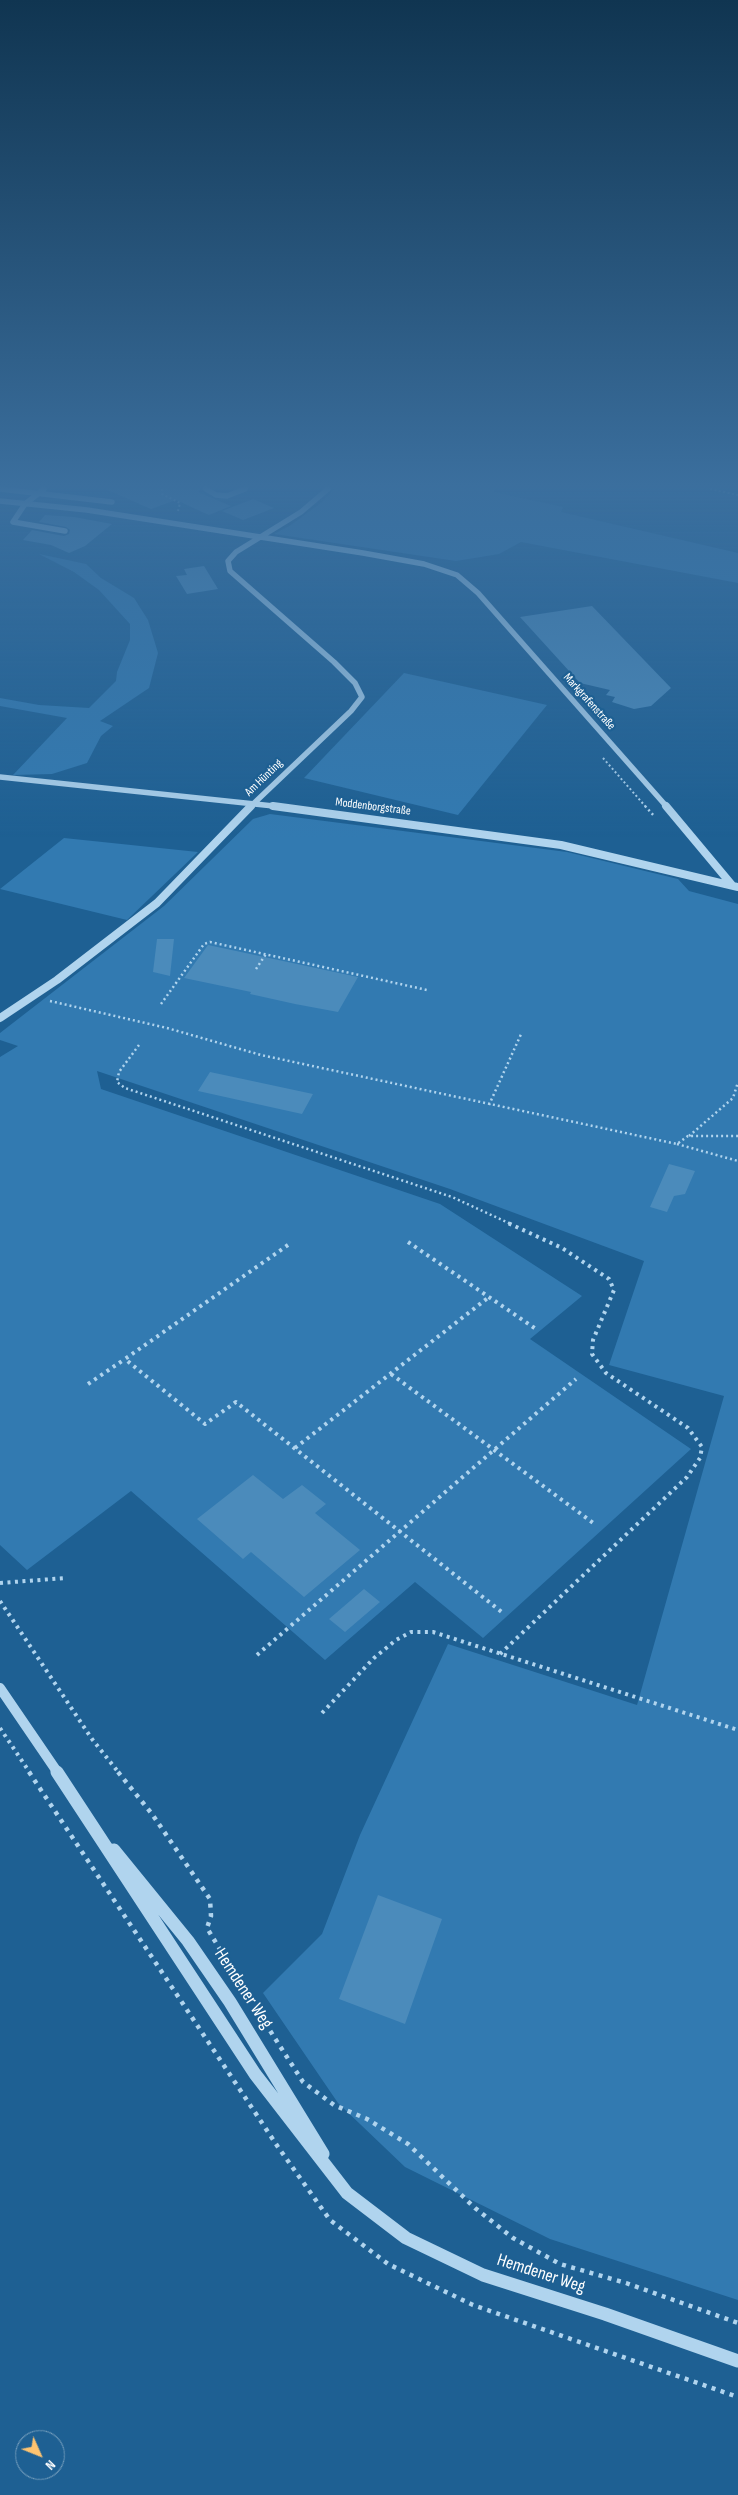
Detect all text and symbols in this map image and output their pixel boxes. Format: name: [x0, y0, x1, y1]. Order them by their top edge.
street label: Markgrafenstraße: [560, 671, 618, 733]
street label: Am Hünting: [242, 756, 286, 800]
street label: Moddenborgstraße: [335, 795, 411, 819]
street label: Hemdener Weg: [209, 1945, 277, 2033]
street label: Hemdener Weg: [494, 2250, 588, 2298]
north arrow: [15, 2430, 65, 2480]
text: N: [42, 2456, 59, 2474]

